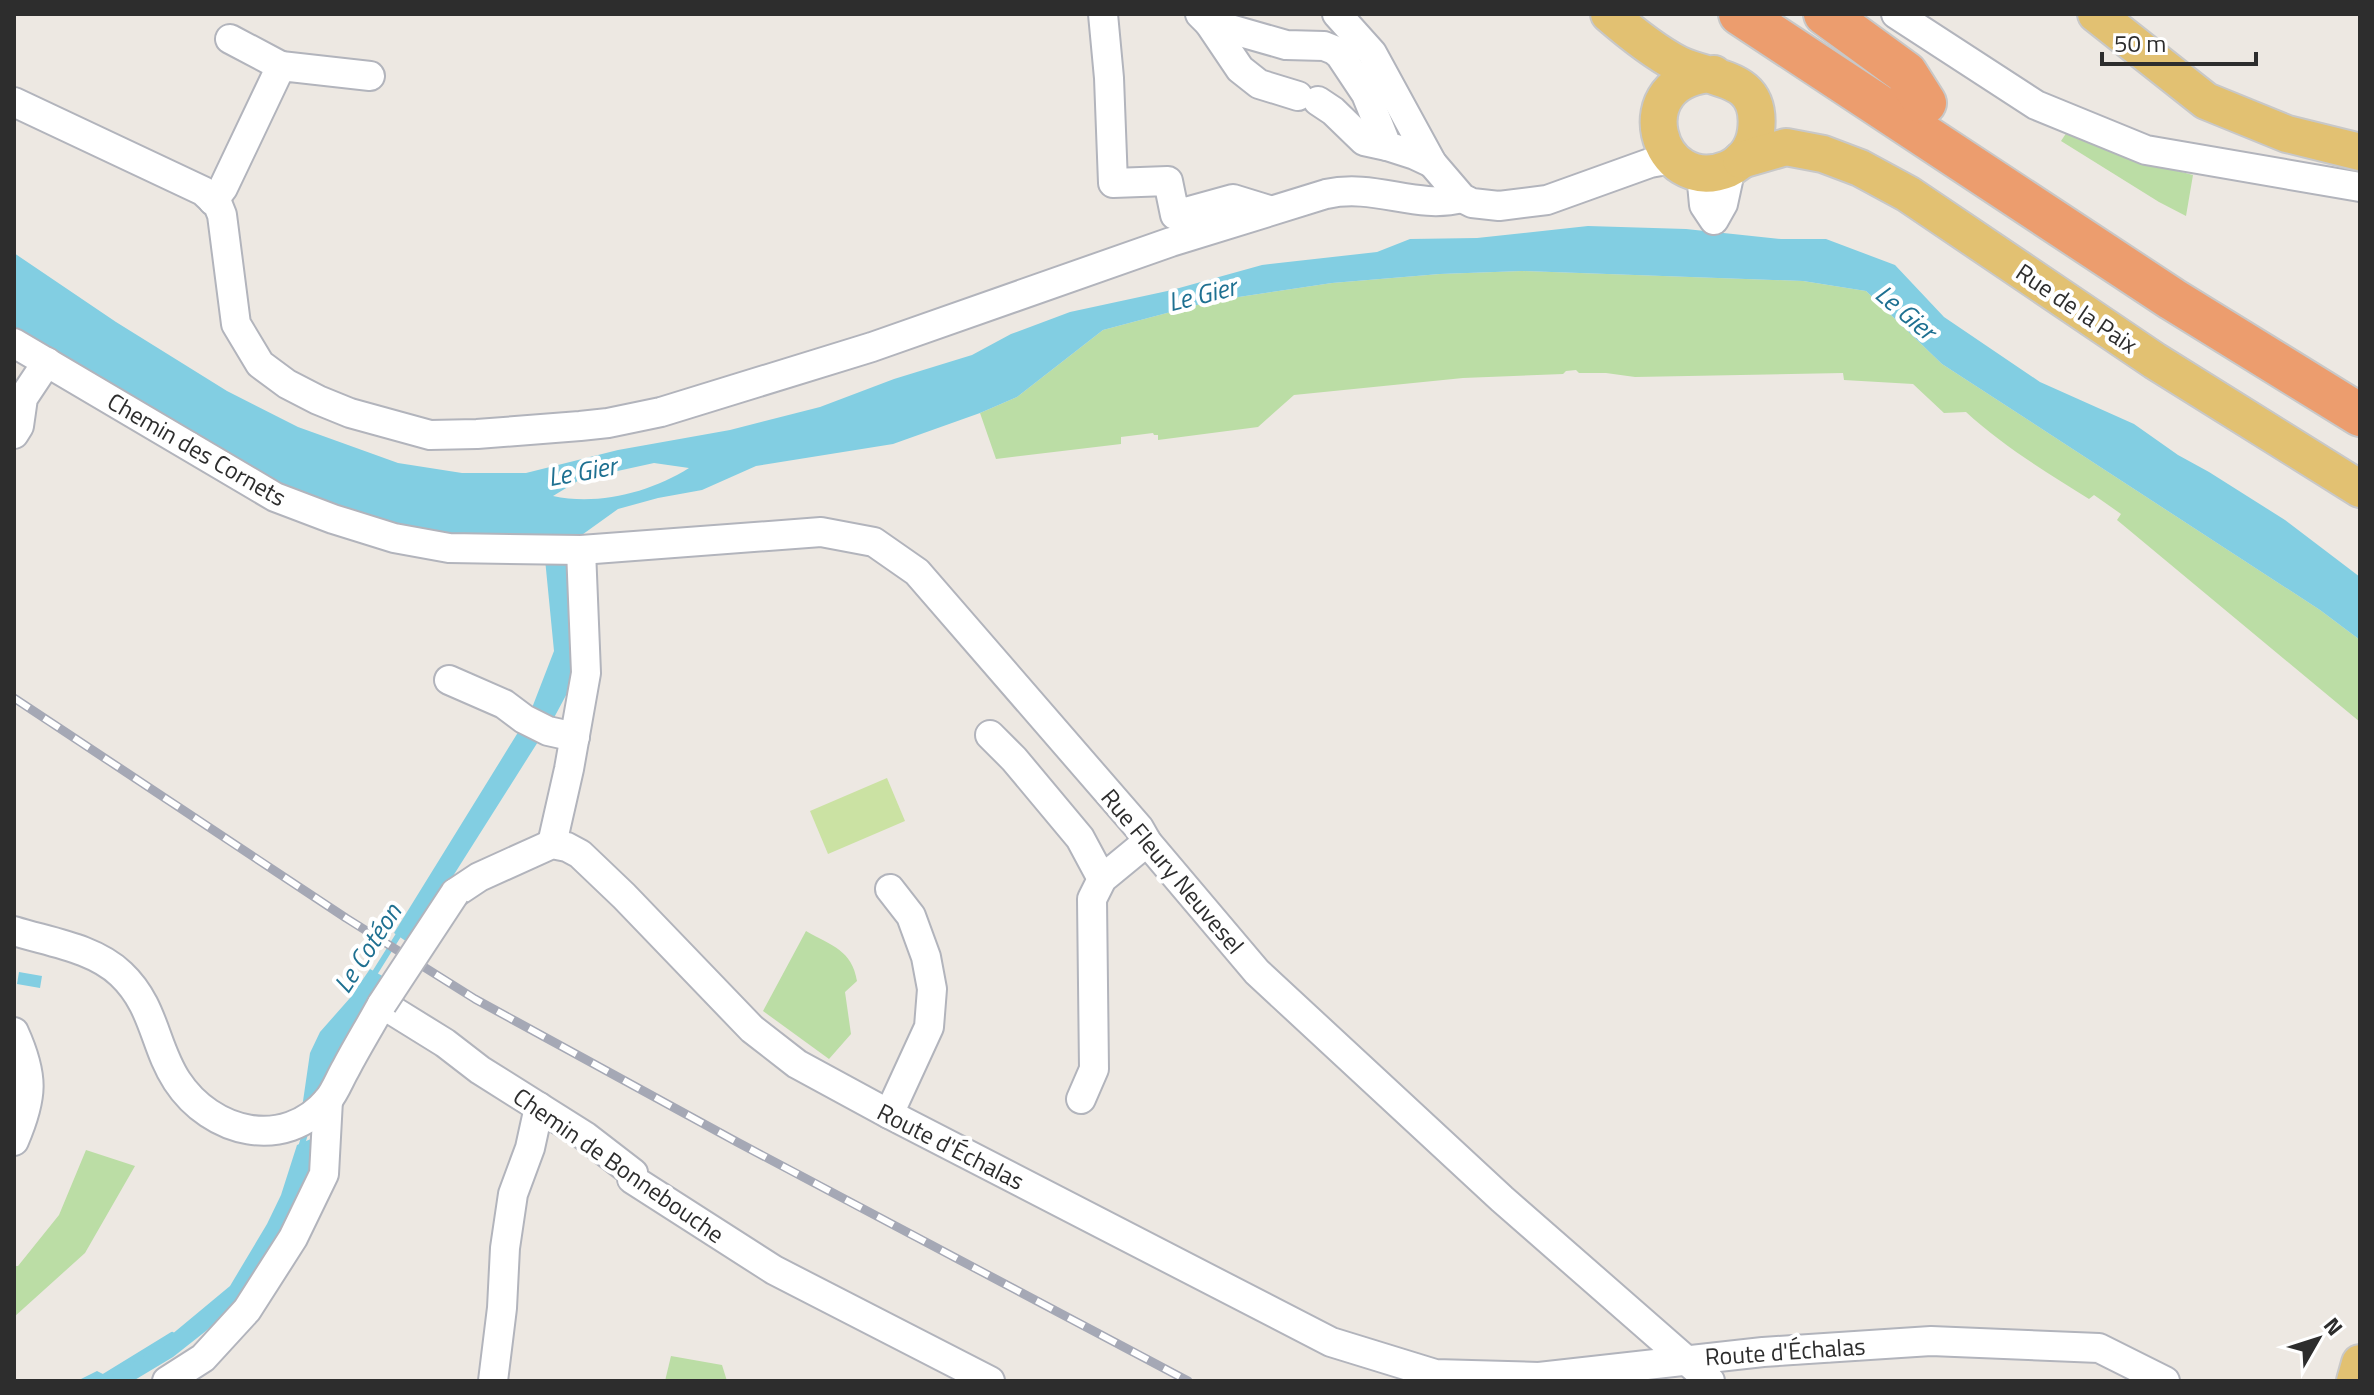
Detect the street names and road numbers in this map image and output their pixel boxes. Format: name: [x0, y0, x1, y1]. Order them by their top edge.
street label: Rue de la Paix: [2009, 254, 2145, 362]
street label: Chemin des Cornets: [101, 383, 293, 515]
street label: Rue Fleury Neuvesel: [1093, 780, 1253, 962]
street label: Chemin de Bonnebouche: [506, 1078, 732, 1252]
street label: Route d'Échalas: [871, 1093, 1031, 1199]
street label: Route d'Échalas: [1704, 1327, 1866, 1375]

